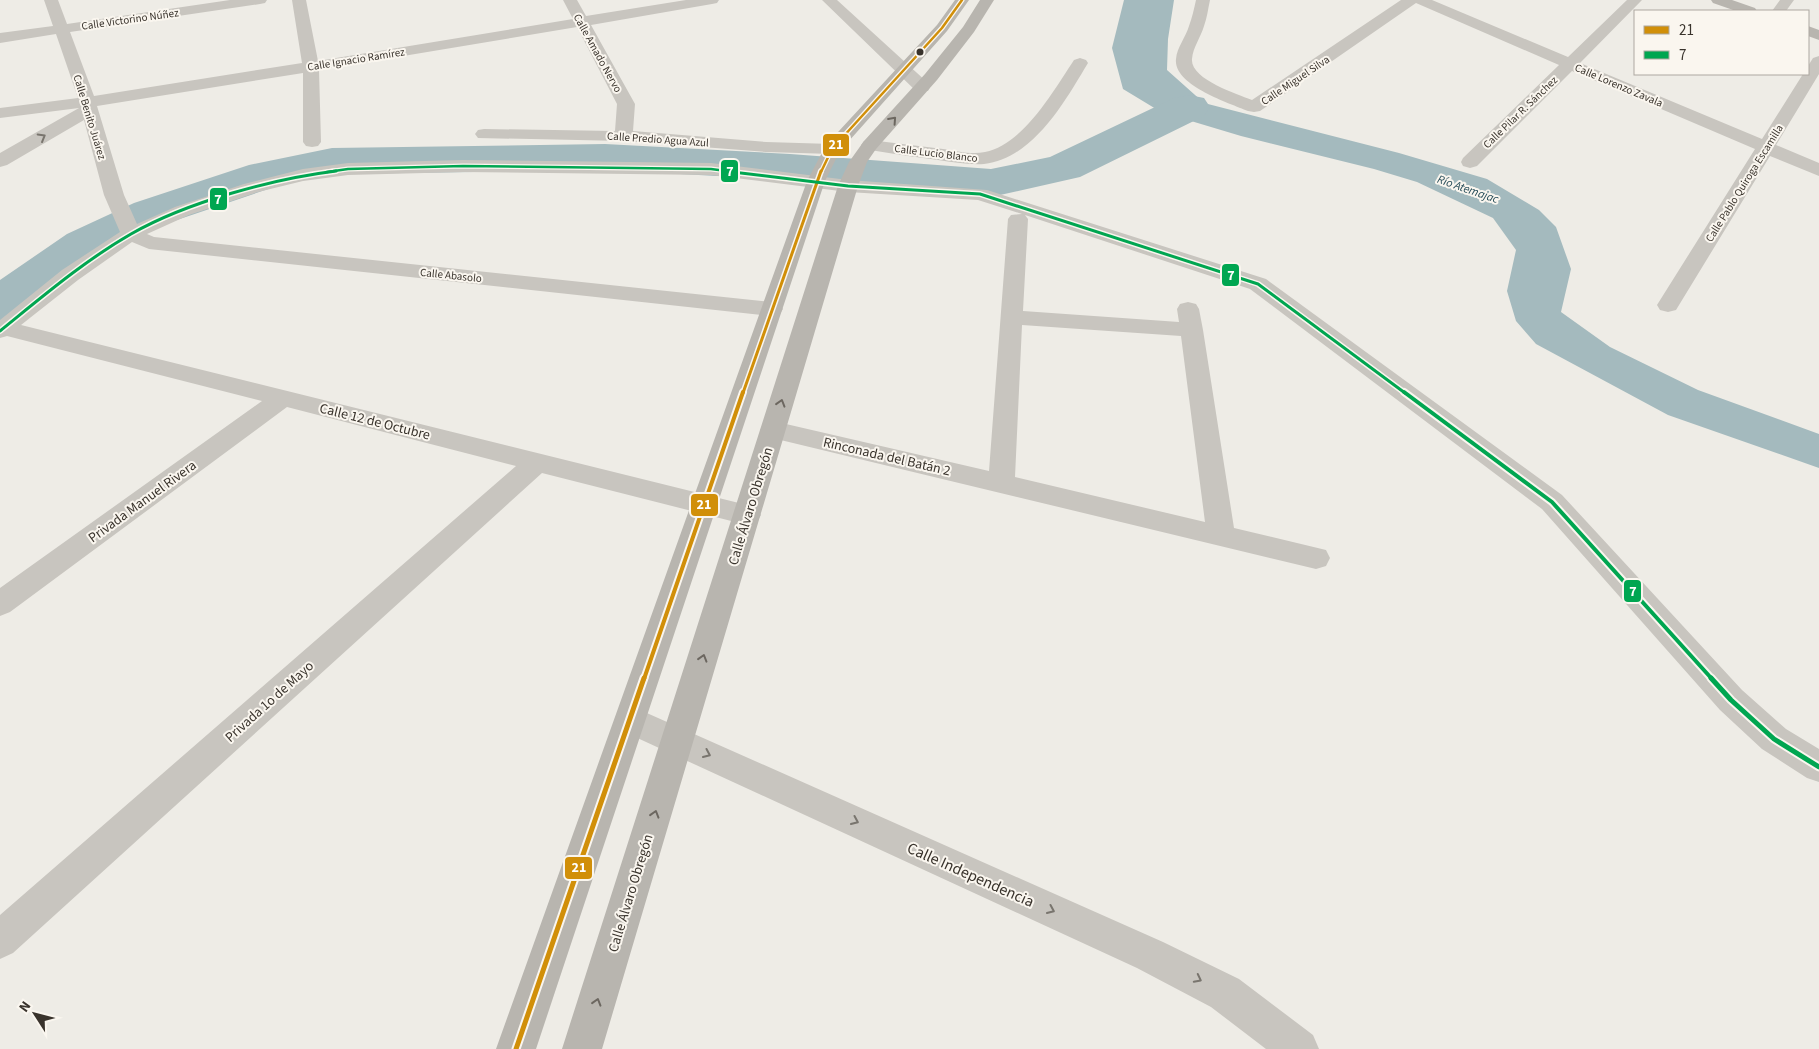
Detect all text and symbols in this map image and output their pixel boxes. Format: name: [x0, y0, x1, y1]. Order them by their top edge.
street label: Calle Victorino Núñez: [81, 5, 180, 34]
legend: [1634, 10, 1809, 75]
street label: Calle Amado Nervo: [570, 11, 625, 95]
text: 21: [1679, 20, 1694, 41]
street label: Calle Ignacio Ramírez: [306, 44, 406, 75]
text: 7: [1679, 45, 1686, 66]
unlabelled marker: [915, 47, 925, 57]
street label: Calle Miguel Silva: [1258, 52, 1332, 109]
street label: Calle Lorenzo Zavala: [1572, 60, 1665, 111]
street label: Calle Benito Juárez: [69, 73, 110, 162]
street label: Calle Pilar R. Sánchez: [1480, 73, 1561, 152]
one-way arrow: [887, 116, 896, 125]
street label: Calle Pablo Quiroga Escamilla: [1702, 122, 1787, 245]
street label: Calle Predio Agua Azul: [607, 128, 710, 151]
one-way arrow: [37, 133, 46, 143]
line badge: 21: [822, 133, 850, 157]
text: 21: [829, 135, 843, 155]
street label: Calle Lucio Blanco: [893, 141, 978, 166]
line badge: 7: [720, 159, 739, 183]
text: 7: [726, 162, 734, 182]
water label: Río Atemajac: [1435, 171, 1502, 208]
line badge: 7: [209, 187, 228, 211]
text: 7: [214, 190, 222, 210]
line badge: 7: [1221, 263, 1240, 287]
street label: Calle Abasolo: [419, 265, 483, 286]
text: 7: [1227, 266, 1235, 286]
street label: Calle 12 de Octubre: [317, 399, 432, 445]
one-way arrow: [776, 399, 786, 407]
street label: Rinconada del Batán 2: [821, 433, 952, 481]
street label: Calle Álvaro Obregón: [724, 445, 778, 568]
street label: Privada Manuel Rivera: [84, 456, 201, 548]
line badge: 21: [690, 493, 719, 517]
text: 21: [697, 495, 711, 515]
line badge: 7: [1623, 579, 1642, 603]
text: 7: [1629, 582, 1637, 602]
one-way arrow: [697, 655, 707, 663]
street label: Privada 1o de Mayo: [221, 656, 318, 747]
one-way arrow: [702, 748, 711, 759]
one-way arrow: [649, 810, 659, 818]
one-way arrow: [850, 815, 859, 826]
street label: Calle Álvaro Obregón: [604, 832, 658, 955]
street label: Calle Independencia: [904, 837, 1038, 913]
line badge: 21: [564, 856, 593, 880]
text: 21: [572, 858, 586, 878]
one-way arrow: [1046, 904, 1055, 914]
one-way arrow: [1193, 973, 1202, 983]
north arrow: [10, 989, 60, 1039]
text: N: [14, 997, 36, 1017]
one-way arrow: [591, 999, 601, 1007]

